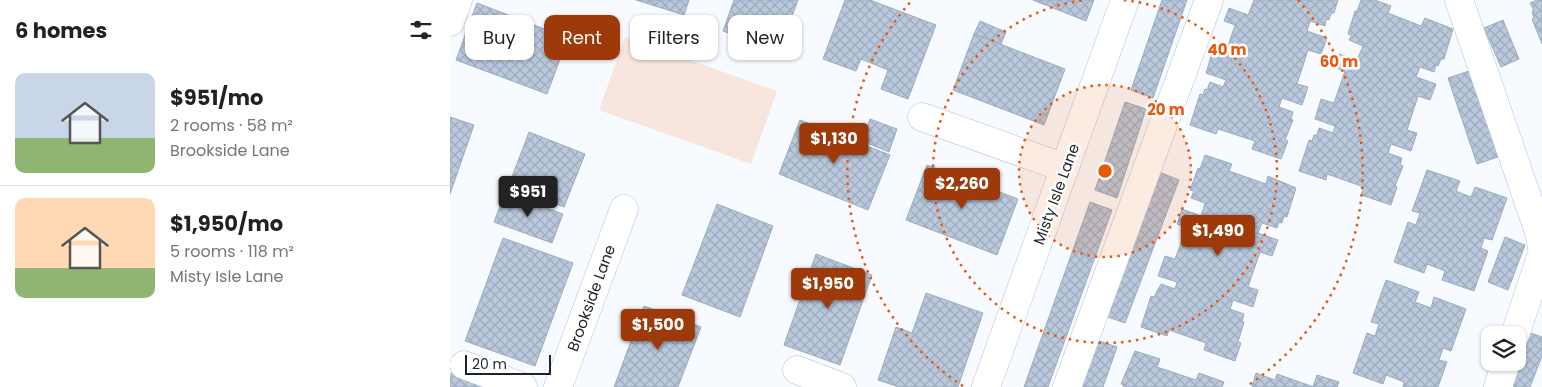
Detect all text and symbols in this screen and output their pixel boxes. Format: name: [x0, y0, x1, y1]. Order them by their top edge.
chip: Buy: [465, 15, 534, 60]
chip: Rent: [544, 15, 620, 60]
chip: Filters: [630, 15, 718, 60]
chip: New: [728, 15, 802, 60]
text: 6 homes: [15, 16, 107, 45]
icon: filters: [407, 16, 435, 44]
text: 40 m: [1207, 39, 1247, 60]
text: 60 m: [1320, 51, 1358, 72]
text: $951/mo: [170, 83, 263, 112]
icon: home: [55, 93, 115, 153]
text: 20 m: [1147, 99, 1185, 120]
text: 2 rooms · 58 m²: [170, 114, 293, 137]
pin: $1,130: [793, 122, 875, 165]
text: $1,130: [810, 127, 858, 150]
text: Brookside Lane: [170, 139, 290, 162]
street label: Misty Isle Lane: [1028, 140, 1084, 248]
centre of rings: [1096, 162, 1114, 180]
pin: $2,260: [921, 168, 1003, 210]
text: $2,260: [935, 172, 989, 195]
pin: $951: [498, 176, 558, 218]
text: $951: [510, 180, 546, 203]
text: $1,950/mo: [170, 209, 283, 238]
pin: $1,490: [1177, 214, 1259, 257]
icon: home: [55, 218, 115, 278]
text: $1,490: [1192, 219, 1244, 242]
text: 5 rooms · 118 m²: [170, 240, 294, 263]
street label: Brookside Lane: [562, 242, 620, 354]
text: Misty Isle Lane: [170, 265, 283, 288]
pin: $1,950: [787, 268, 869, 310]
text: $1,950: [802, 272, 854, 295]
pin: $1,500: [617, 308, 699, 351]
text: $1,500: [632, 313, 684, 336]
map controls: [1481, 326, 1526, 371]
button: layers: [1481, 326, 1526, 371]
scale bar: [465, 352, 551, 375]
text: 20 m: [472, 354, 507, 374]

